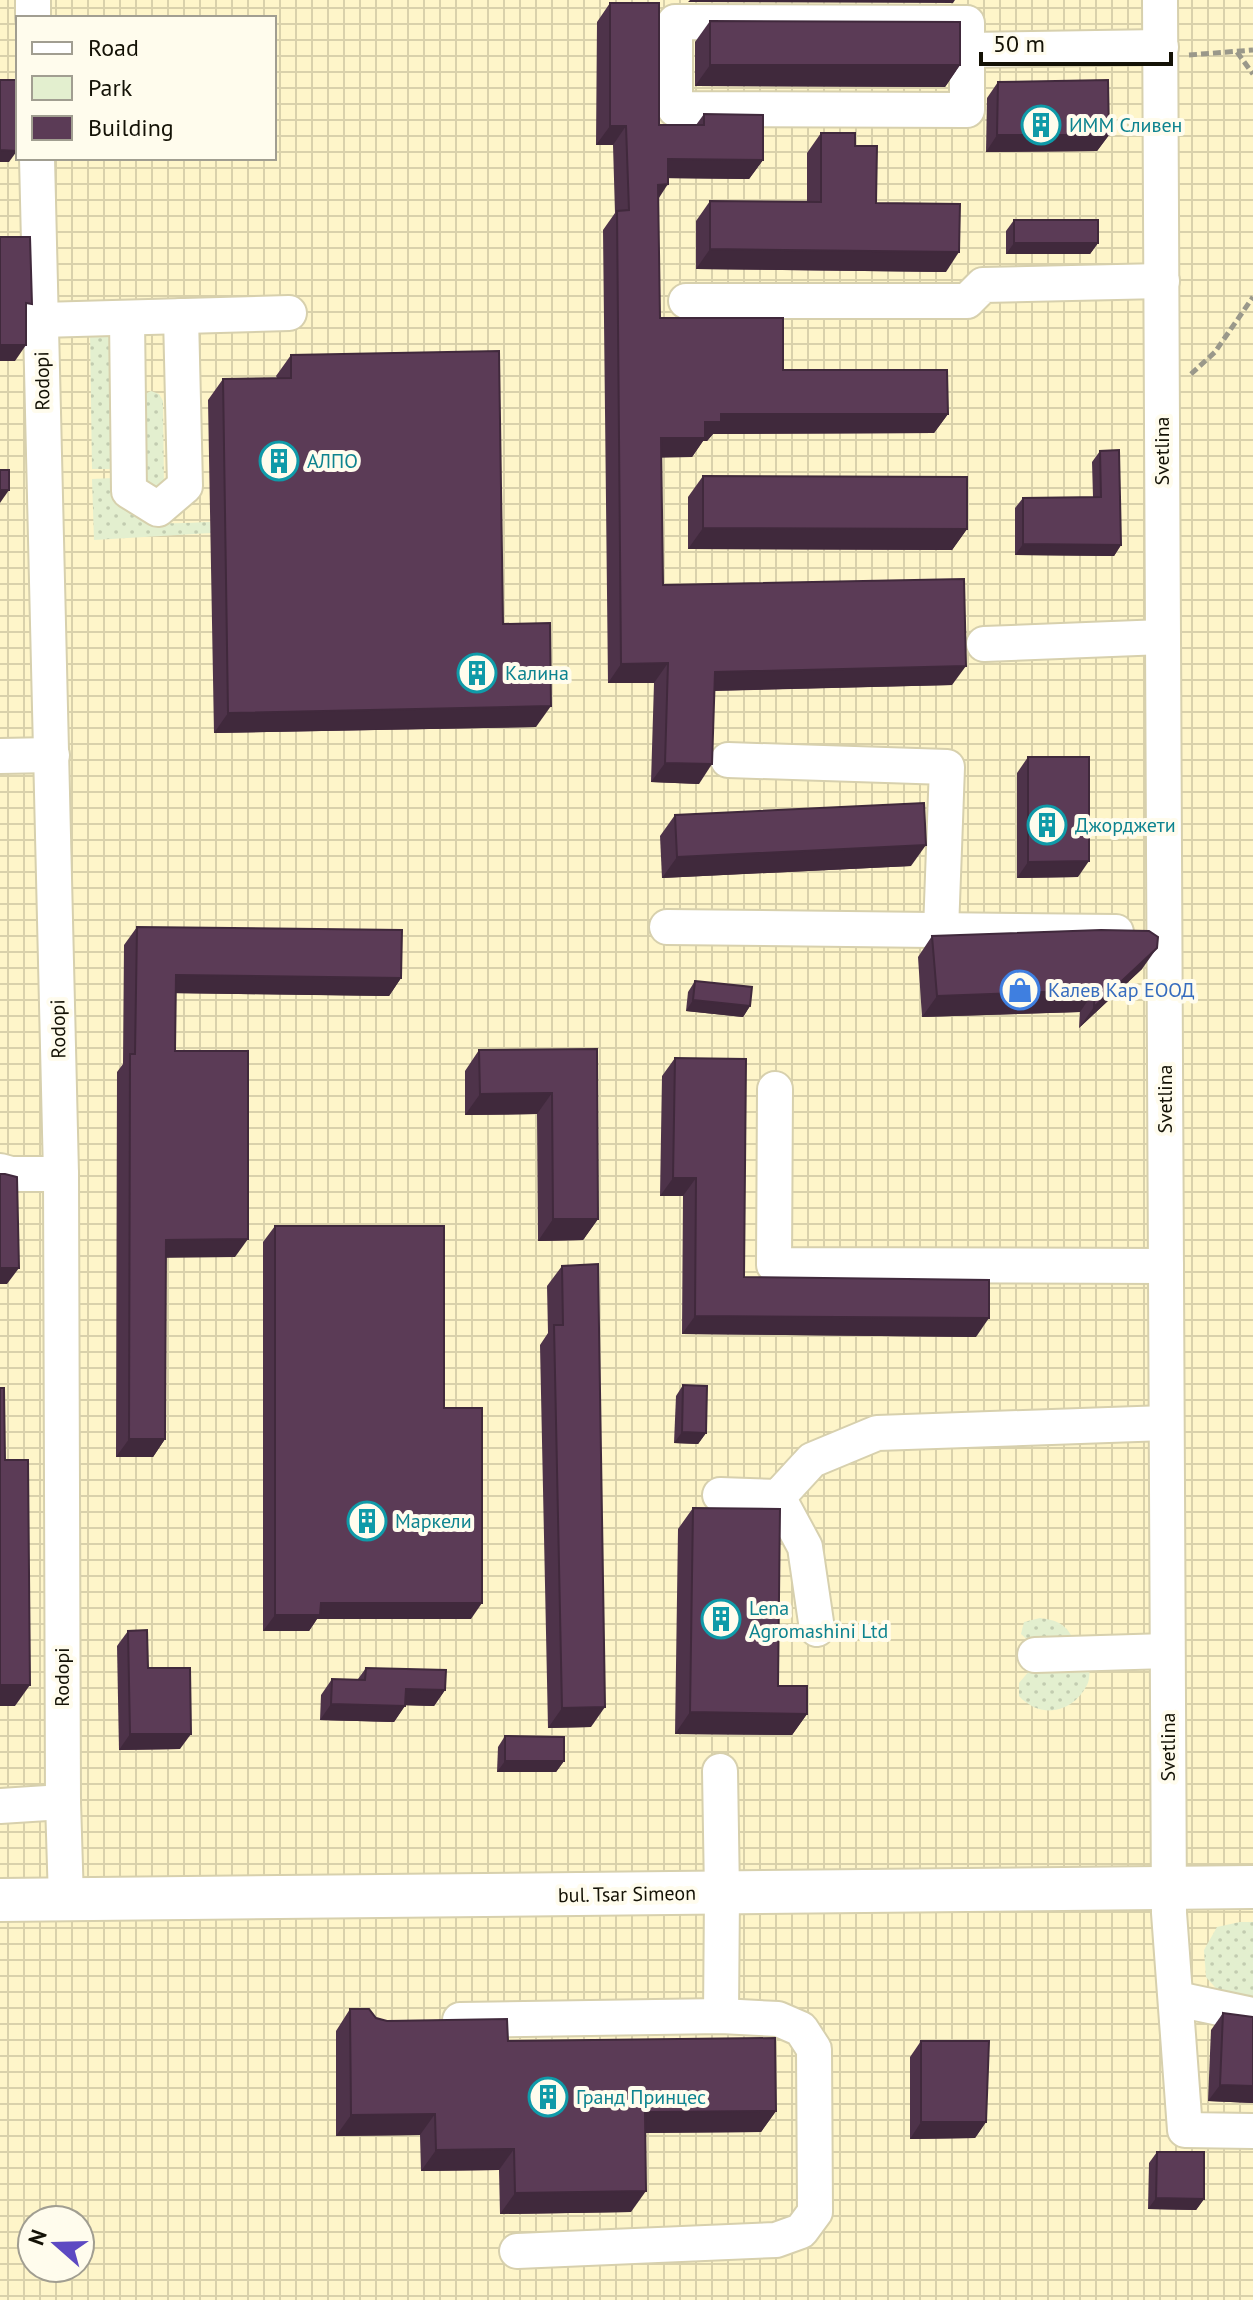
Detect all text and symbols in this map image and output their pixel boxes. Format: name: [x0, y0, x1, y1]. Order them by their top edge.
legend: [16, 16, 276, 160]
scale bar: [981, 16, 1171, 66]
text: 50 m: [993, 28, 1045, 59]
text: Road: [88, 32, 139, 63]
text: Park: [88, 72, 133, 103]
building icon: ИММ Сливен: [1020, 104, 1062, 146]
text: Building: [88, 112, 174, 143]
place label: ИММ Сливен: [1069, 112, 1182, 138]
street label: Rodopi: [28, 351, 56, 411]
street label: Svetlina: [1149, 416, 1175, 486]
building icon: АЛПО: [258, 440, 300, 482]
place label: АЛПО: [307, 448, 358, 474]
building icon: Калина: [456, 652, 498, 694]
place label: Калина: [505, 660, 569, 686]
building icon: Джорджети: [1026, 804, 1068, 846]
place label: Джорджети: [1075, 812, 1176, 838]
shop icon: Калев Кар ЕООД: [999, 969, 1041, 1011]
place label: Калев Кар ЕООД: [1048, 977, 1195, 1003]
street label: Rodopi: [44, 999, 72, 1059]
street label: Svetlina: [1152, 1064, 1178, 1134]
building icon: Маркели: [346, 1500, 388, 1542]
place label: Маркели: [395, 1508, 472, 1534]
place label: Lena Agromashini Ltd: [749, 1595, 888, 1644]
building icon: Lena Agromashini Ltd: [700, 1598, 742, 1640]
street label: Rodopi: [49, 1647, 75, 1707]
street label: Svetlina: [1155, 1712, 1181, 1782]
street label: bul. Tsar Simeon: [558, 1880, 696, 1908]
building icon: Гранд Принцес: [527, 2076, 569, 2118]
place label: Гранд Принцес: [576, 2084, 706, 2110]
north arrow: [16, 2204, 96, 2284]
text: N: [22, 2226, 53, 2249]

